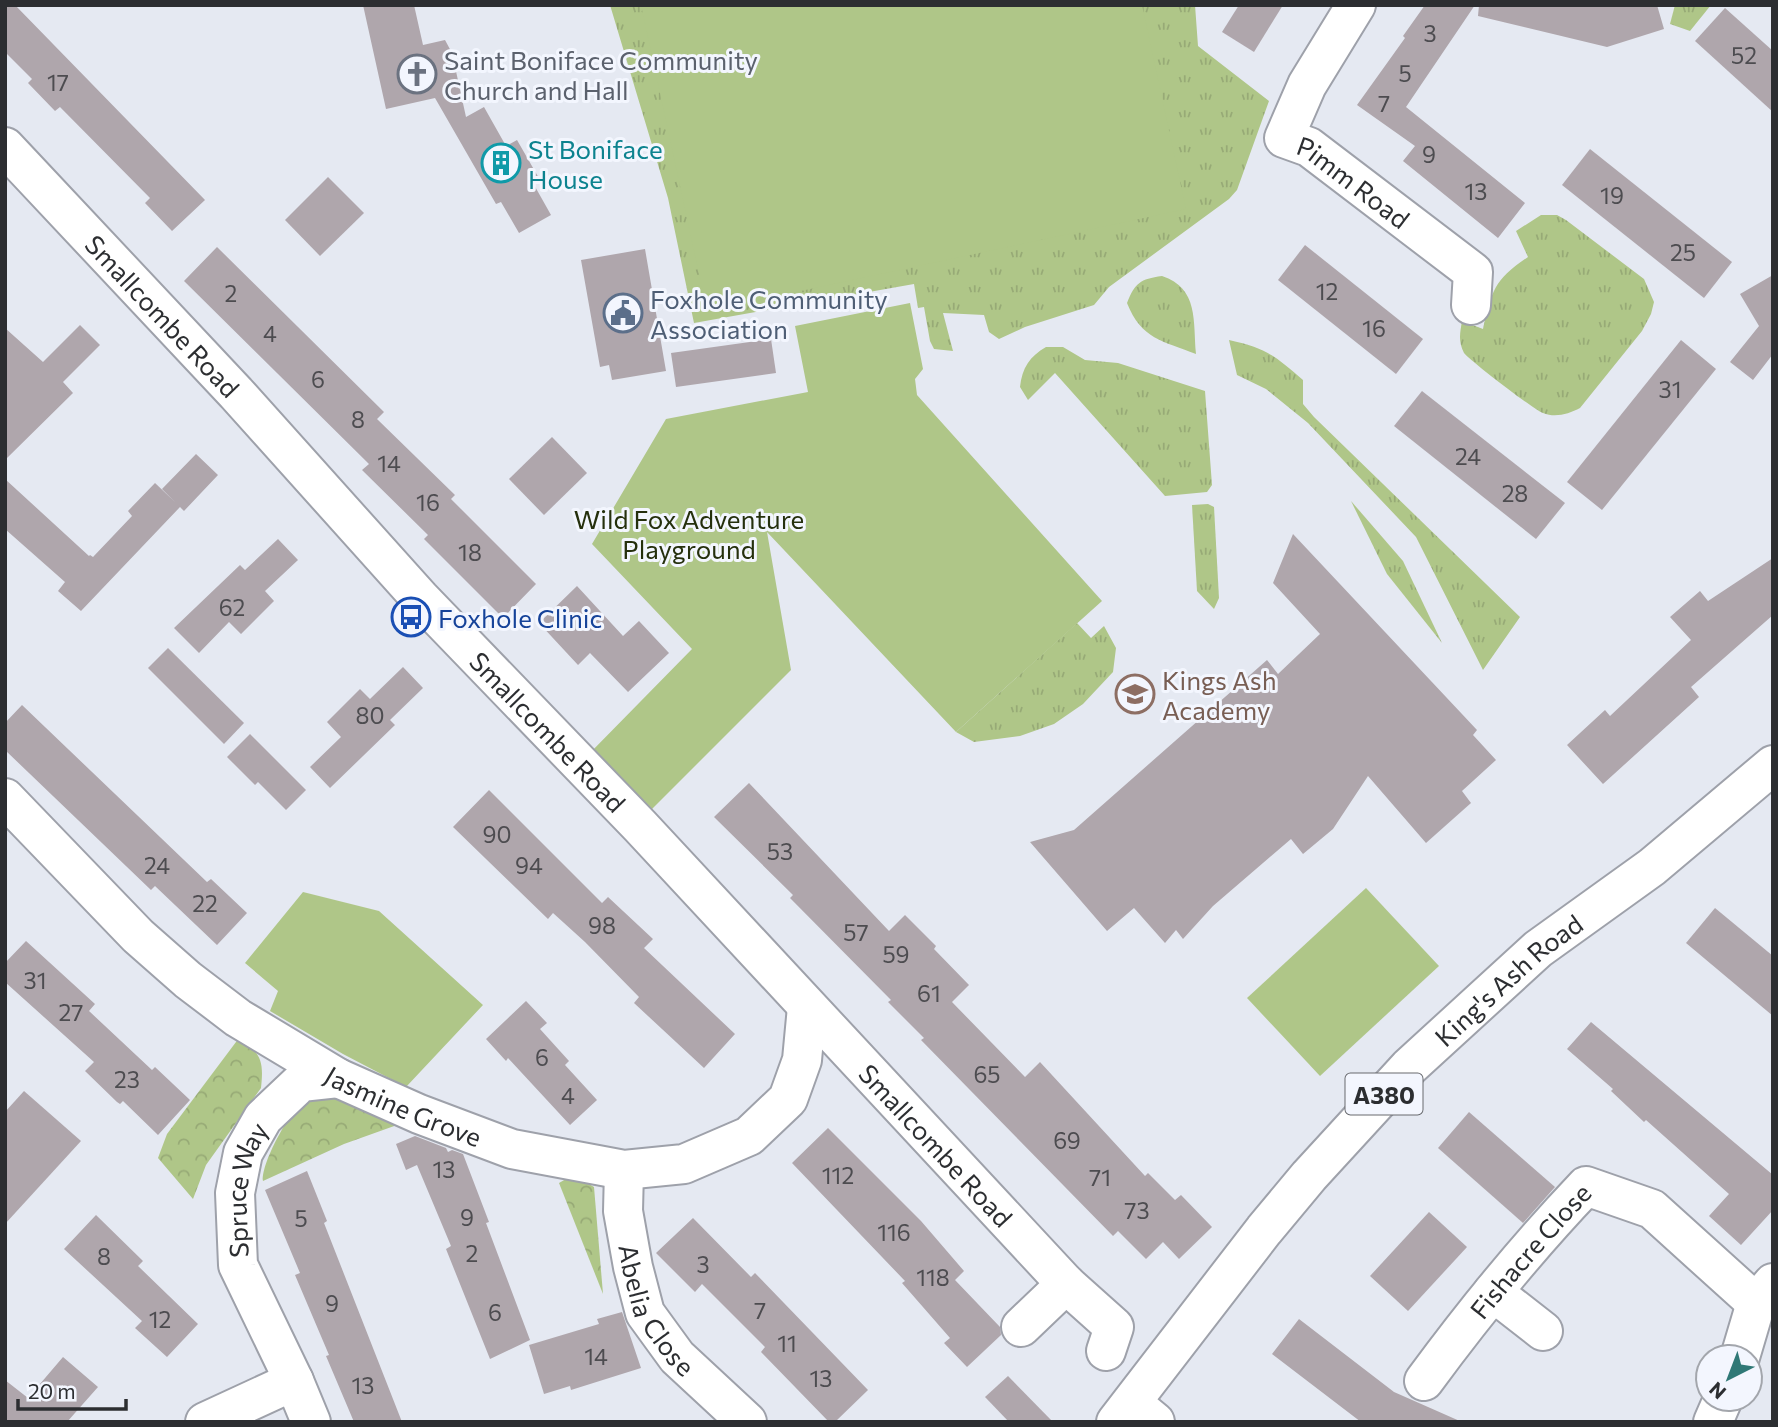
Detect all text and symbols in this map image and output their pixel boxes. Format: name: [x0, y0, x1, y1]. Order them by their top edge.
house number: 3: [1423, 19, 1437, 47]
house number: 52: [1731, 41, 1757, 69]
place label: Saint Boniface Community Church and Hall: [444, 44, 758, 105]
church icon: Saint Boniface Community Church and Hall: [396, 53, 438, 95]
house number: 5: [1398, 59, 1412, 87]
house number: 17: [47, 68, 69, 96]
house number: 7: [1378, 89, 1390, 117]
street label: Pimm Road: [1293, 129, 1416, 234]
place label: St Boniface House: [528, 133, 663, 194]
house number: 9: [1422, 140, 1436, 168]
building icon: St Boniface House: [480, 142, 522, 184]
house number: 13: [1465, 177, 1487, 205]
house number: 19: [1600, 181, 1624, 209]
street label: Smallcombe Road: [80, 228, 247, 403]
house number: 25: [1670, 238, 1696, 266]
house number: 12: [1316, 277, 1338, 305]
house number: 2: [225, 279, 237, 307]
place label: Foxhole Community Association: [650, 283, 888, 344]
public building icon: Foxhole Community Association: [602, 292, 644, 334]
house number: 16: [1362, 314, 1386, 342]
house number: 4: [263, 319, 277, 347]
house number: 6: [311, 365, 325, 393]
house number: 31: [1659, 375, 1681, 403]
house number: 8: [351, 405, 365, 433]
house number: 24: [1455, 442, 1481, 470]
house number: 14: [377, 449, 401, 477]
house number: 28: [1502, 479, 1528, 507]
house number: 16: [416, 488, 440, 516]
park label: Wild Fox Adventure Playground: [574, 503, 804, 564]
house number: 18: [458, 538, 482, 566]
house number: 62: [219, 593, 245, 621]
bus stop icon: Foxhole Clinic: [390, 596, 432, 638]
place label: Foxhole Clinic: [438, 602, 602, 633]
street label: Smallcombe Road: [464, 645, 633, 818]
place label: Kings Ash Academy: [1162, 664, 1277, 725]
school or university icon: Kings Ash Academy: [1114, 673, 1156, 715]
house number: 80: [356, 701, 384, 729]
house number: 90: [483, 820, 511, 848]
house number: 53: [767, 837, 793, 865]
house number: 24: [144, 851, 170, 879]
house number: 94: [515, 851, 543, 879]
house number: 22: [192, 889, 218, 917]
street label: King's Ash Road: [1428, 907, 1588, 1052]
house number: 98: [588, 911, 616, 939]
house number: 57: [843, 918, 869, 946]
house number: 59: [882, 940, 910, 968]
house number: 31: [24, 966, 46, 994]
house number: 61: [917, 979, 941, 1007]
house number: 27: [59, 998, 83, 1026]
house number: 6: [535, 1043, 549, 1071]
street label: Smallcombe Road: [853, 1057, 1020, 1232]
street label: Jasmine Grove: [320, 1059, 486, 1152]
house number: 65: [973, 1060, 1001, 1088]
house number: 23: [114, 1065, 140, 1093]
road number: A380: [1346, 1074, 1422, 1114]
house number: 4: [561, 1081, 575, 1109]
street label: Spruce Way: [219, 1116, 273, 1258]
house number: 69: [1053, 1126, 1081, 1154]
house number: 13: [433, 1155, 455, 1183]
house number: 112: [822, 1161, 854, 1189]
house number: 71: [1089, 1163, 1111, 1191]
street label: Fishacre Close: [1463, 1176, 1596, 1324]
house number: 73: [1124, 1196, 1150, 1224]
house number: 9: [460, 1203, 474, 1231]
house number: 5: [294, 1204, 308, 1232]
house number: 116: [877, 1218, 911, 1246]
house number: 2: [466, 1239, 478, 1267]
house number: 8: [97, 1242, 111, 1270]
street label: Abelia Close: [614, 1242, 702, 1381]
house number: 3: [696, 1250, 710, 1278]
house number: 118: [916, 1263, 950, 1291]
house number: 9: [325, 1289, 339, 1317]
house number: 7: [754, 1296, 766, 1324]
house number: 6: [488, 1298, 502, 1326]
house number: 12: [149, 1305, 171, 1333]
house number: 11: [777, 1329, 797, 1357]
house number: 14: [584, 1342, 608, 1370]
north arrow: [1694, 1343, 1764, 1413]
house number: 13: [810, 1364, 832, 1392]
scale bar: [18, 1368, 126, 1412]
house number: 13: [352, 1371, 374, 1399]
text: 20 m: [28, 1378, 76, 1403]
text: N: [1704, 1378, 1730, 1404]

